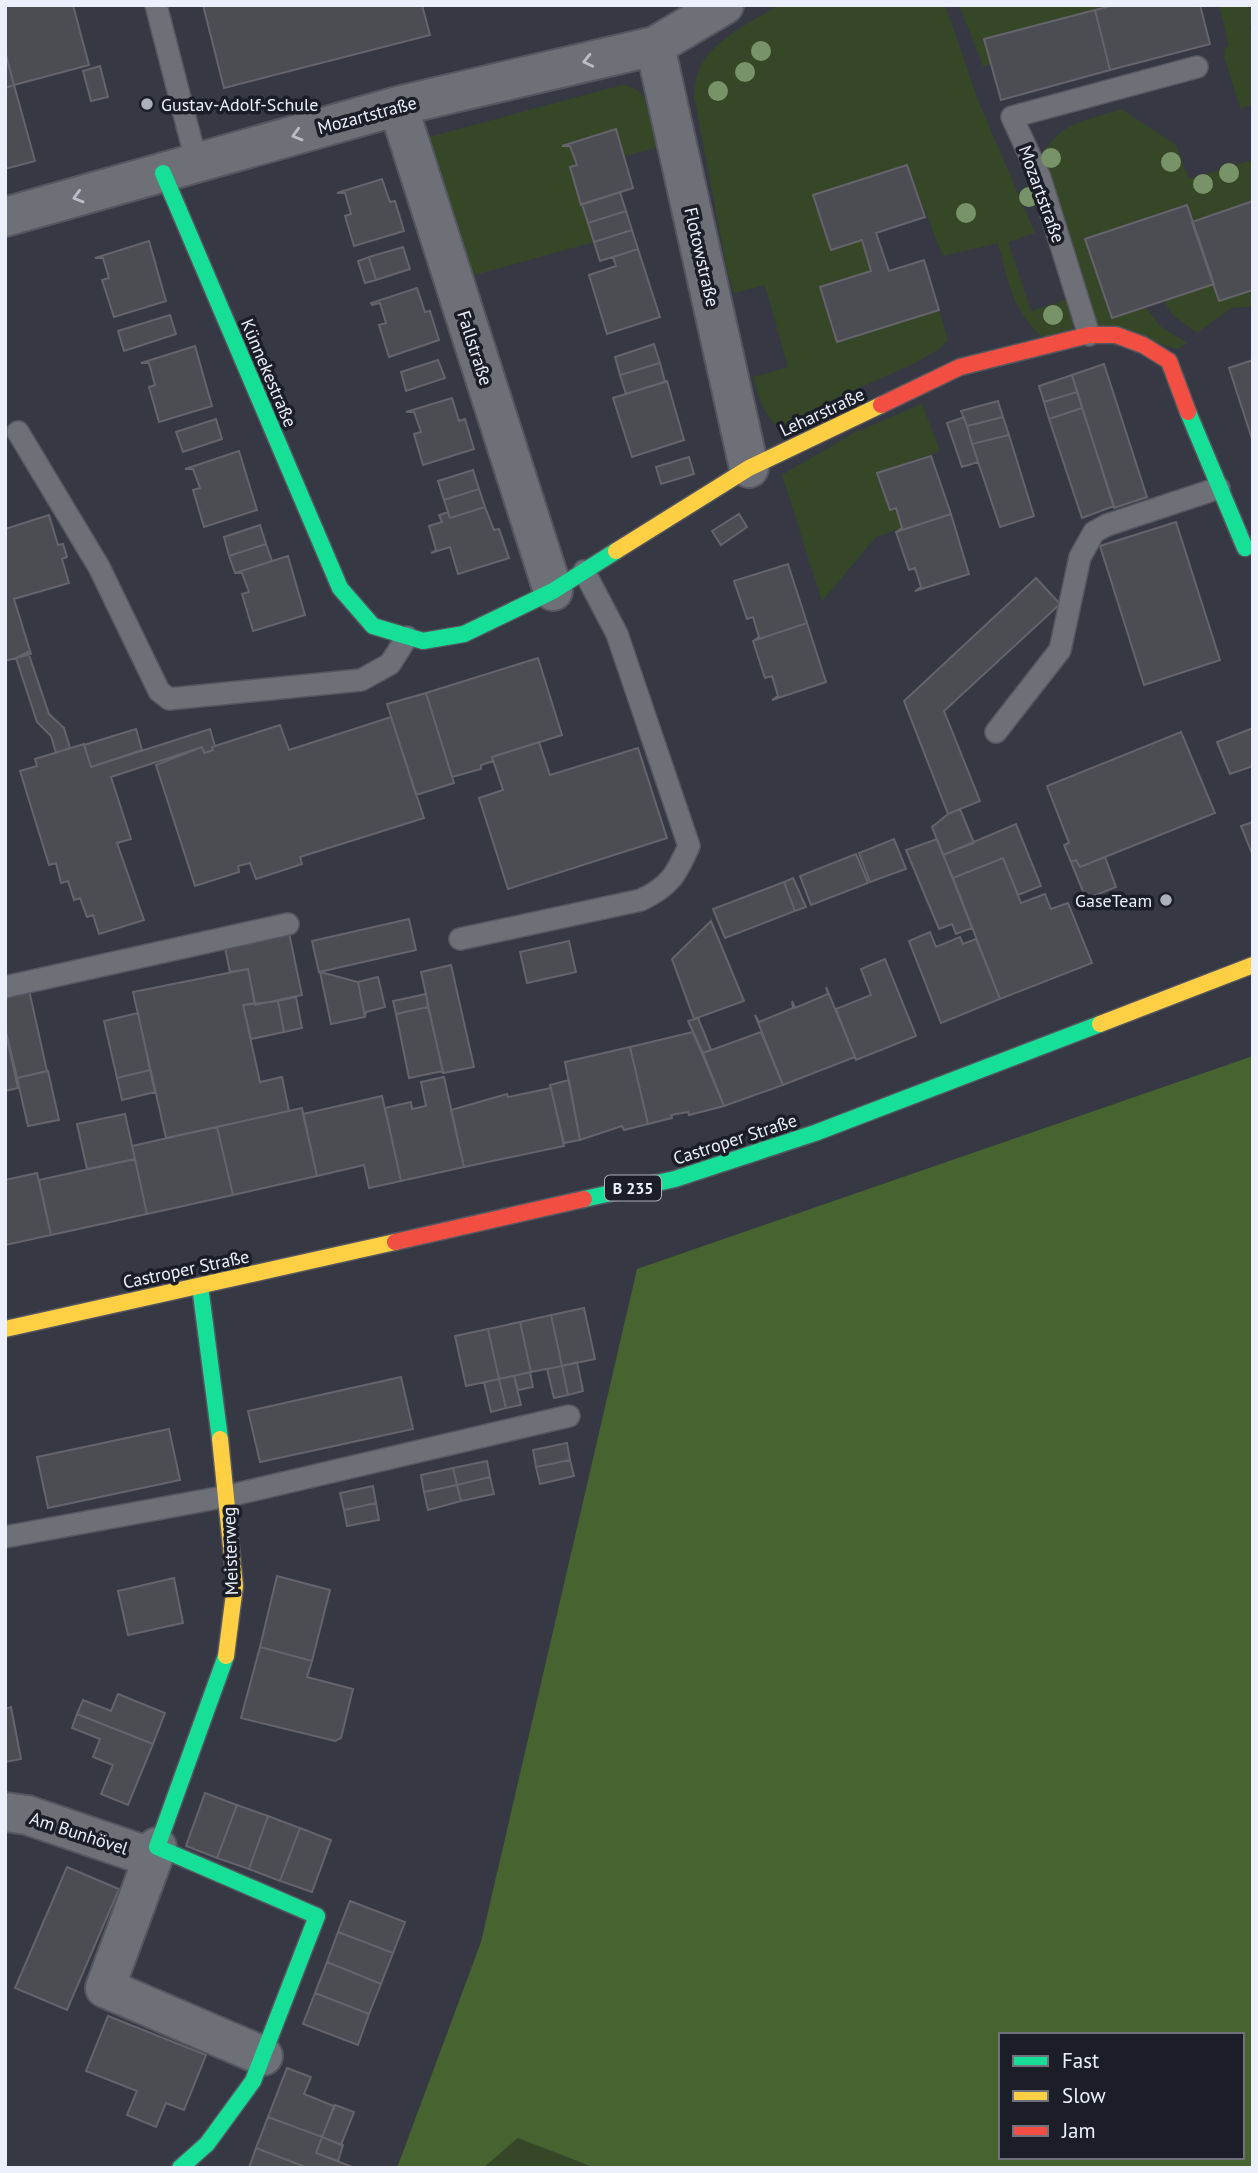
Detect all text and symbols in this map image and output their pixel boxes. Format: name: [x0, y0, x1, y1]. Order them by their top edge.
one-way arrow: [583, 53, 595, 67]
street label: Mozartstraße: [315, 91, 419, 139]
place label: Gustav-Adolf-Schule: [161, 93, 318, 116]
marker: Gustav-Adolf-Schule: [139, 96, 155, 112]
one-way arrow: [291, 127, 303, 141]
street label: Mozartstraße: [1014, 142, 1070, 246]
one-way arrow: [72, 189, 84, 203]
street label: Flotowstraße: [679, 205, 725, 309]
street label: Fallstraße: [452, 308, 498, 388]
street label: Künnekestraße: [236, 315, 302, 431]
street label: Leharstraße: [776, 382, 868, 442]
place label: GaseTeam: [1075, 889, 1152, 912]
marker: GaseTeam: [1158, 892, 1174, 908]
street label: Castroper Straße: [670, 1108, 800, 1170]
road number: B 235: [605, 1176, 661, 1200]
street label: Castroper Straße: [121, 1244, 251, 1294]
street label: Meisterweg: [217, 1506, 243, 1596]
street label: Am Bunhövel: [27, 1806, 132, 1860]
legend: [999, 2033, 1244, 2159]
text: Fast: [1062, 2047, 1099, 2074]
text: Slow: [1062, 2082, 1106, 2109]
text: Jam: [1061, 2117, 1096, 2144]

